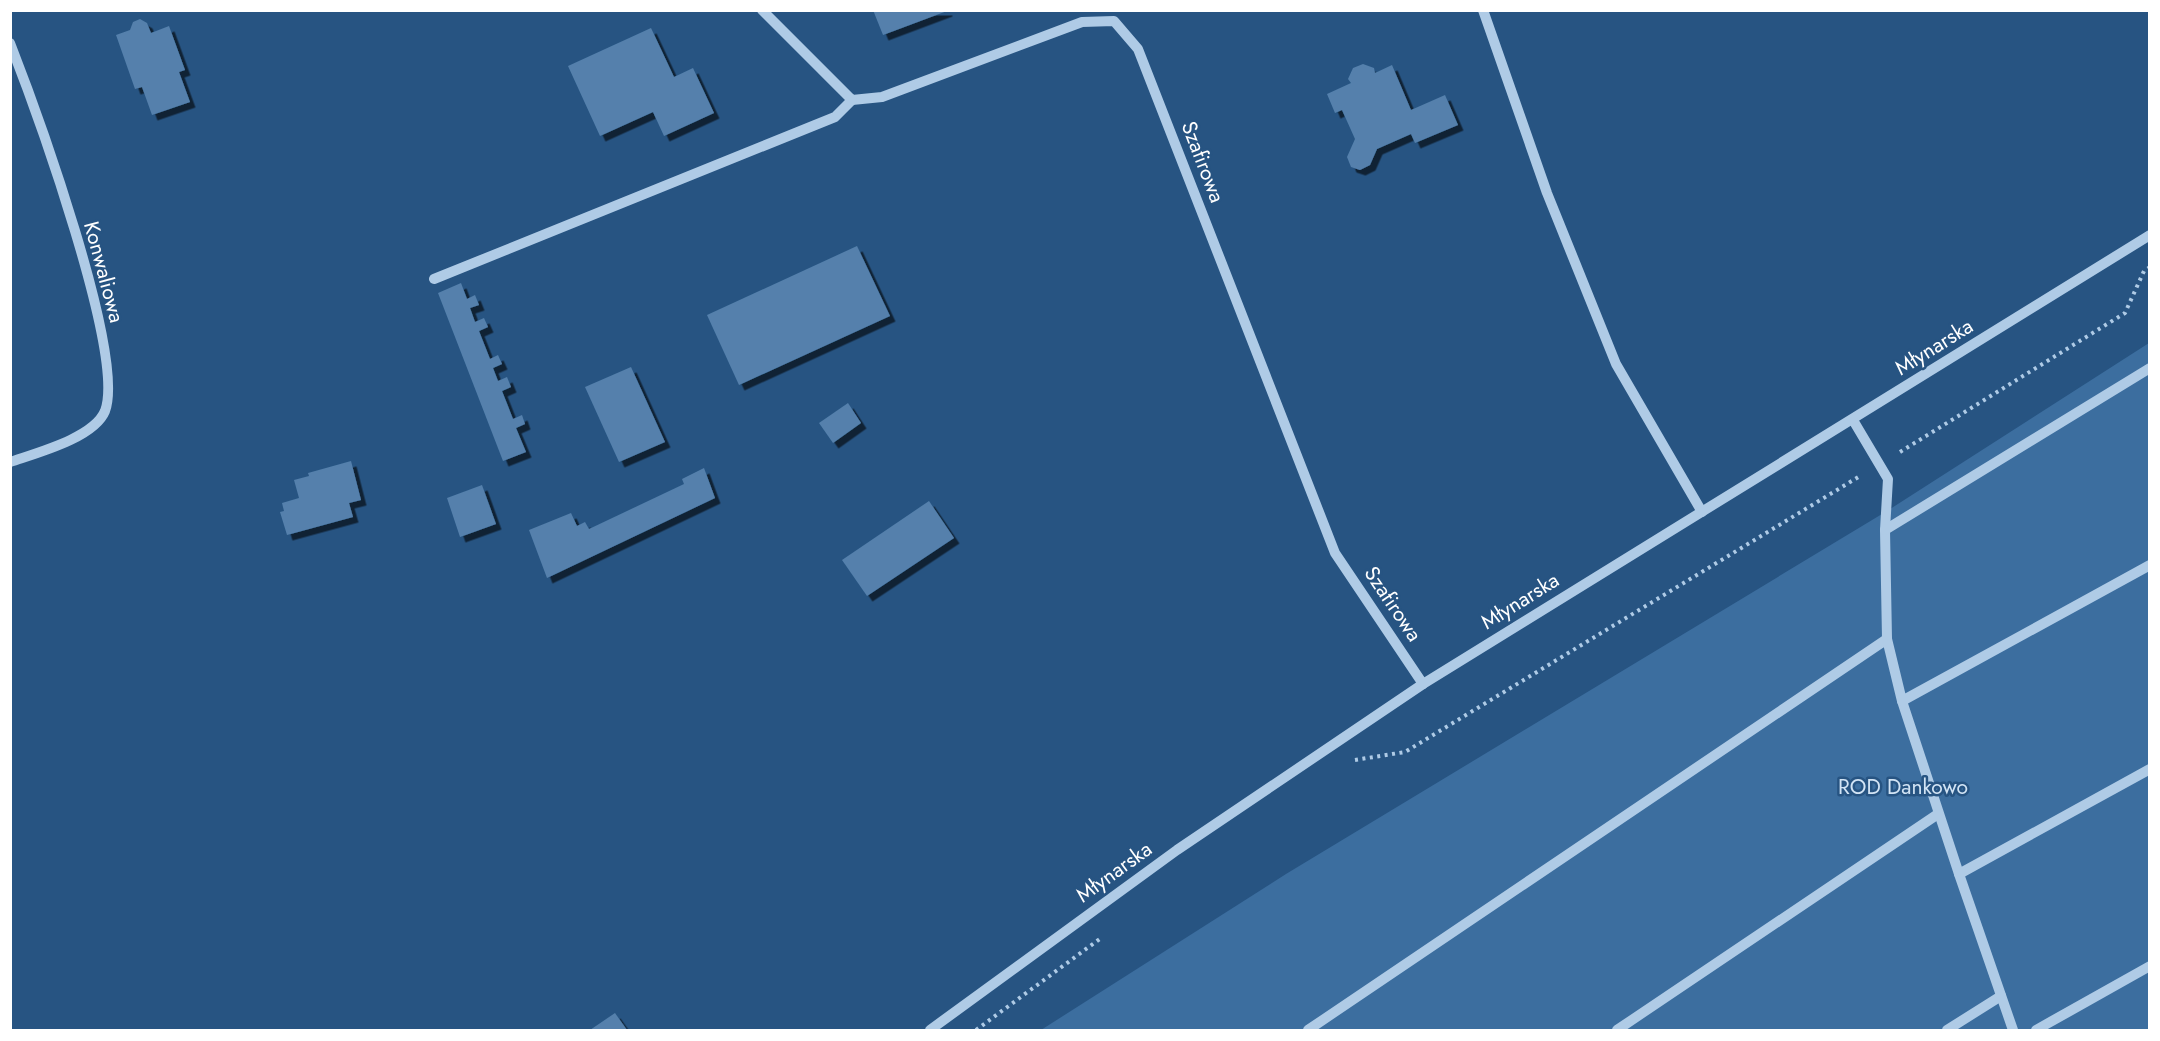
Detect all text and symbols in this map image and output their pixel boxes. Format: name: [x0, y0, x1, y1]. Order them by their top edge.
street label: Szafirowa: [1174, 117, 1232, 207]
street label: Konwaliowa: [76, 218, 132, 326]
street label: Młynarska: [1889, 311, 1979, 383]
street label: Szafirowa: [1357, 560, 1429, 648]
street label: Młynarska: [1475, 565, 1565, 637]
park label: ROD Dankowo: [1838, 772, 1968, 802]
street label: Młynarska: [1070, 834, 1158, 910]

